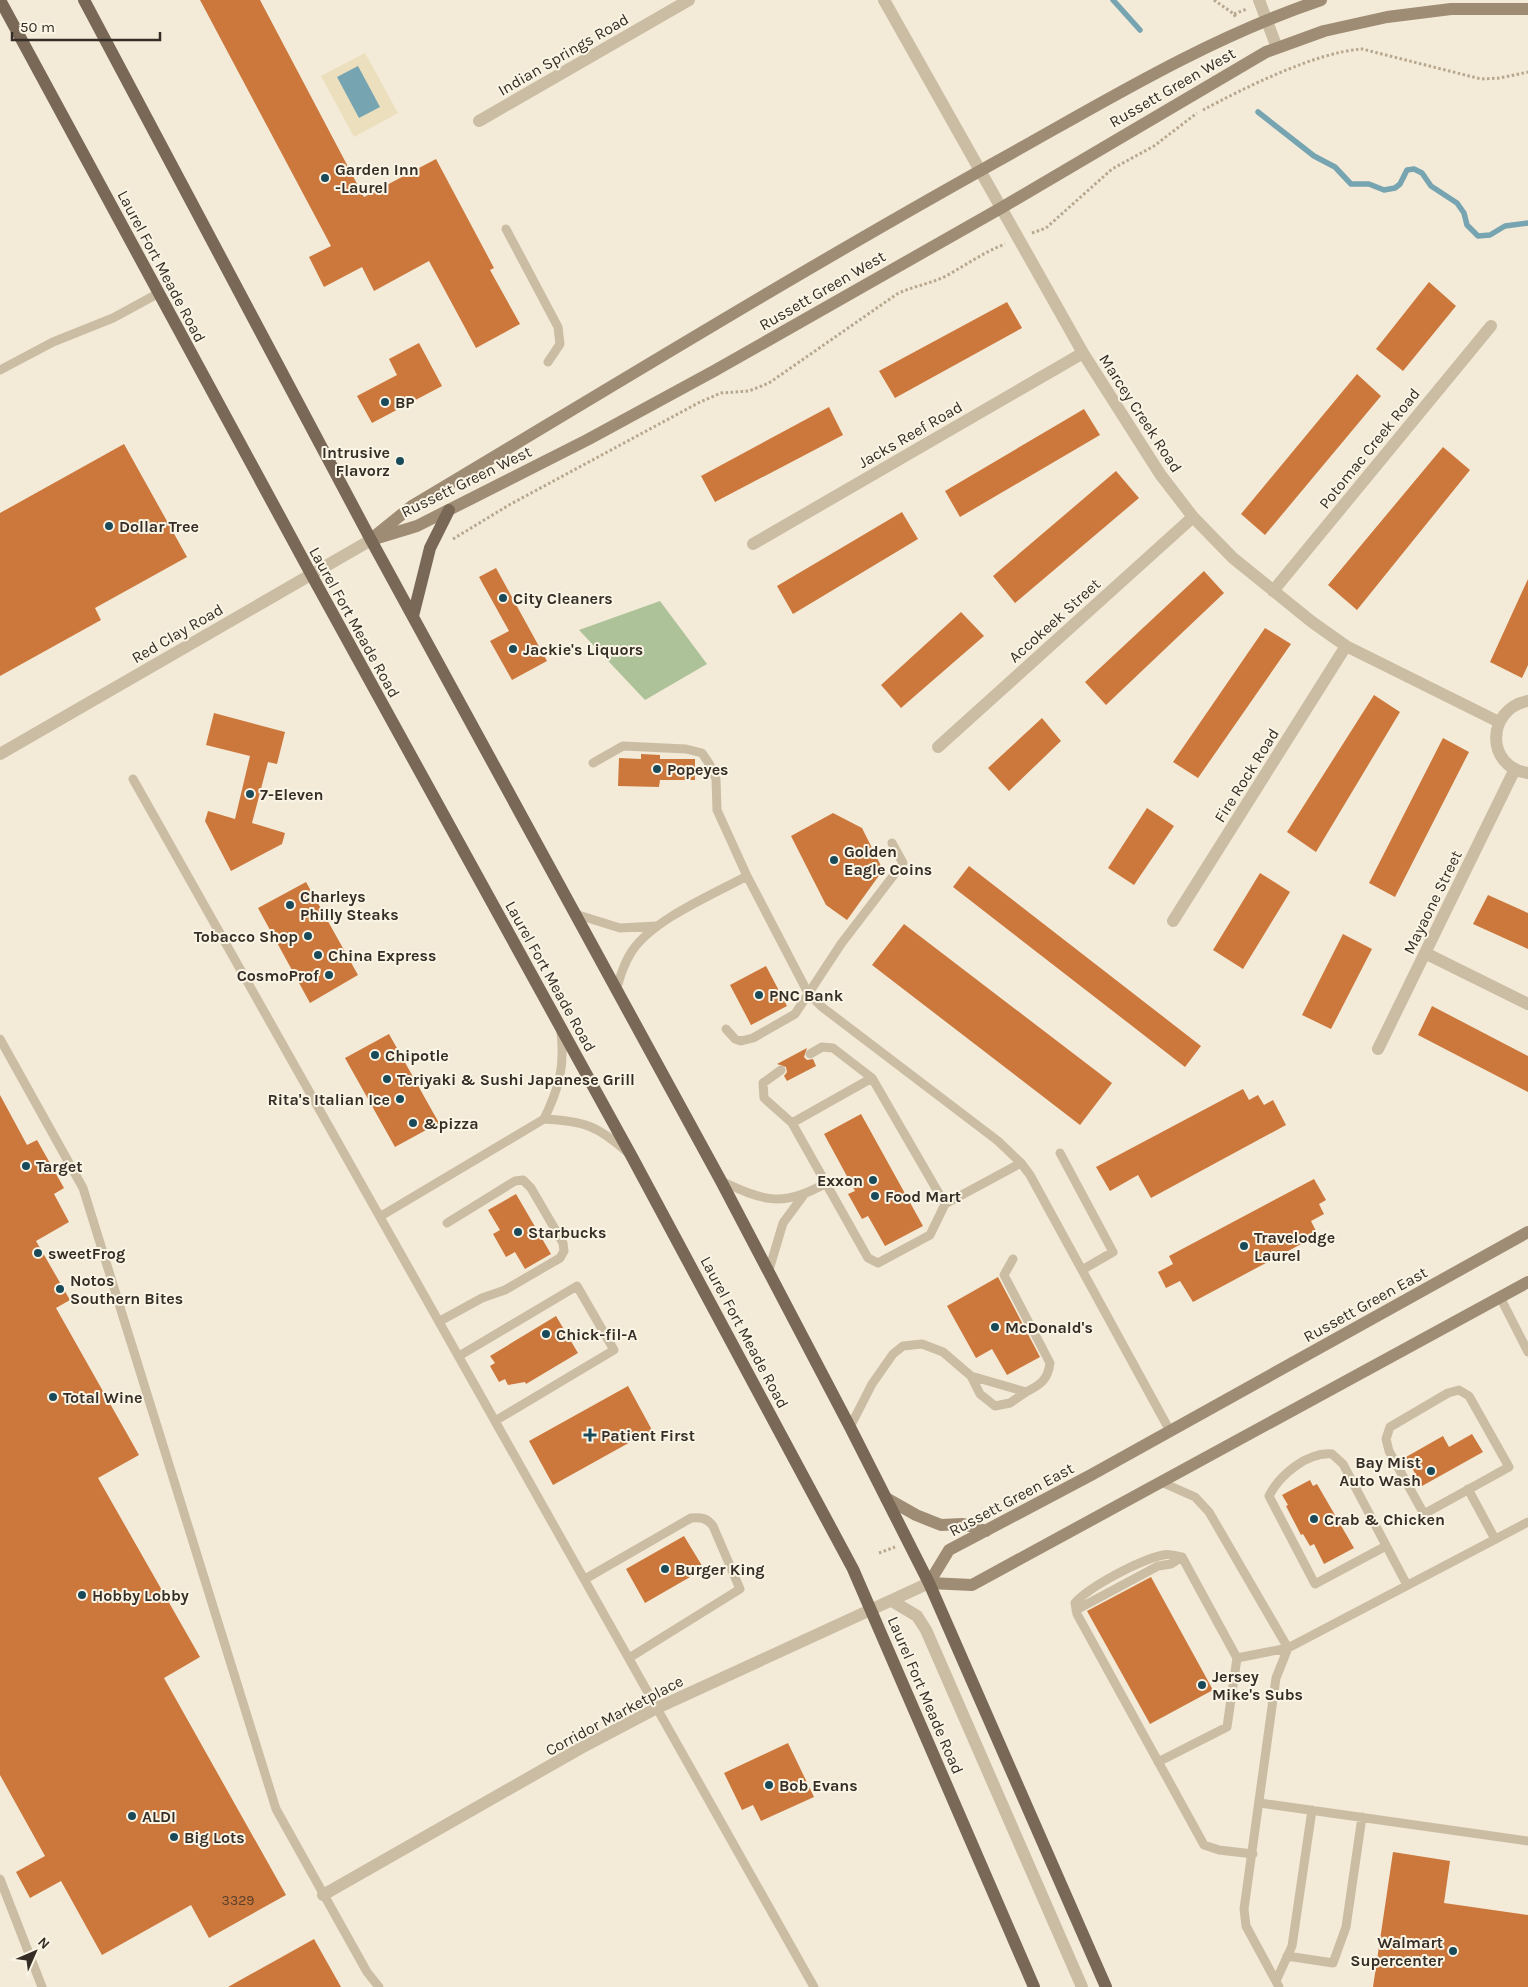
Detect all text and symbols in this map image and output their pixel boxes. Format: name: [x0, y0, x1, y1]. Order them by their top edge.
street label: Indian Springs Road: [494, 9, 632, 100]
scale bar: [12, 10, 160, 42]
text: 50 m: [20, 18, 55, 36]
street label: Russett Green West: [1106, 44, 1239, 131]
place label: Garden Inn -Laurel: [335, 160, 419, 197]
marker: Garden Inn -Laurel: [319, 172, 331, 184]
street label: Laurel Fort Meade Road: [113, 187, 210, 346]
street label: Russett Green West: [756, 247, 889, 334]
street label: Marcey Creek Road: [1095, 350, 1186, 476]
street label: Potomac Creek Road: [1315, 384, 1424, 513]
place label: BP: [395, 393, 415, 412]
marker: BP: [379, 396, 391, 408]
street label: Jacks Reef Road: [855, 397, 966, 472]
street label: Russett Green West: [398, 442, 535, 521]
place label: Intrusive Flavorz: [322, 443, 390, 480]
marker: Intrusive Flavorz: [394, 455, 406, 467]
place label: Dollar Tree: [119, 517, 199, 536]
marker: Dollar Tree: [103, 520, 115, 532]
street label: Laurel Fort Meade Road: [305, 544, 404, 701]
street label: Accokeek Street: [1005, 574, 1104, 666]
place label: City Cleaners: [513, 589, 613, 608]
marker: City Cleaners: [497, 592, 509, 604]
street label: Red Clay Road: [128, 600, 226, 667]
place label: Jackie's Liquors: [523, 640, 643, 659]
marker: Jackie's Liquors: [507, 643, 519, 655]
street label: Fire Rock Road: [1210, 725, 1283, 826]
place label: Popeyes: [667, 760, 729, 779]
marker: Popeyes: [651, 763, 663, 775]
place label: 7-Eleven: [260, 785, 323, 804]
marker: 7-Eleven: [244, 788, 256, 800]
place label: Golden Eagle Coins: [844, 842, 932, 879]
street label: Mayaone Street: [1399, 847, 1466, 957]
marker: Golden Eagle Coins: [828, 854, 840, 866]
place label: Charleys Philly Steaks: [300, 887, 399, 924]
street label: Laurel Fort Meade Road: [501, 898, 600, 1055]
marker: Charleys Philly Steaks: [284, 899, 296, 911]
place label: Tobacco Shop: [194, 927, 298, 946]
marker: Tobacco Shop: [302, 930, 314, 942]
place label: China Express: [328, 946, 436, 965]
marker: China Express: [312, 949, 324, 961]
place label: CosmoProf: [237, 966, 319, 985]
marker: CosmoProf: [323, 969, 335, 981]
place label: PNC Bank: [769, 986, 844, 1005]
marker: PNC Bank: [753, 989, 765, 1001]
place label: Chipotle: [385, 1046, 449, 1065]
marker: Chipotle: [369, 1049, 381, 1061]
place label: Teriyaki & Sushi Japanese Grill: [397, 1070, 635, 1089]
marker: Teriyaki & Sushi Japanese Grill: [381, 1073, 393, 1085]
place label: Rita's Italian Ice: [268, 1090, 390, 1109]
marker: Rita's Italian Ice: [394, 1093, 406, 1105]
place label: &pizza: [423, 1114, 479, 1133]
marker: &pizza: [407, 1117, 419, 1129]
place label: Target: [36, 1157, 83, 1176]
marker: Target: [20, 1160, 32, 1172]
place label: Exxon: [817, 1171, 863, 1190]
marker: Exxon: [867, 1174, 879, 1186]
place label: Food Mart: [885, 1187, 961, 1206]
marker: Food Mart: [869, 1190, 881, 1202]
place label: Starbucks: [528, 1223, 606, 1242]
marker: Starbucks: [512, 1226, 524, 1238]
place label: Travelodge Laurel: [1254, 1228, 1335, 1265]
marker: Travelodge Laurel: [1238, 1240, 1250, 1252]
place label: sweetFrog: [48, 1244, 125, 1263]
marker: sweetFrog: [32, 1247, 44, 1259]
street label: Laurel Fort Meade Road: [696, 1253, 793, 1412]
street label: Russett Green East: [1300, 1263, 1430, 1346]
place label: Notos Southern Bites: [70, 1271, 183, 1308]
marker: Notos Southern Bites: [54, 1283, 66, 1295]
place label: McDonald's: [1005, 1318, 1093, 1337]
marker: McDonald's: [989, 1321, 1001, 1333]
place label: Chick-fil-A: [556, 1325, 637, 1344]
marker: Chick-fil-A: [540, 1328, 552, 1340]
place label: Total Wine: [63, 1388, 143, 1407]
marker: Total Wine: [47, 1391, 59, 1403]
place label: Patient First: [601, 1426, 695, 1445]
marker: Patient First: [583, 1428, 597, 1442]
place label: Bay Mist Auto Wash: [1339, 1453, 1421, 1490]
street label: Russett Green East: [946, 1459, 1077, 1540]
marker: Bay Mist Auto Wash: [1425, 1465, 1437, 1477]
place label: Crab & Chicken: [1324, 1510, 1445, 1529]
marker: Crab & Chicken: [1308, 1513, 1320, 1525]
place label: Burger King: [675, 1560, 765, 1579]
marker: Burger King: [659, 1563, 671, 1575]
place label: Hobby Lobby: [92, 1586, 189, 1605]
marker: Hobby Lobby: [76, 1589, 88, 1601]
street label: Laurel Fort Meade Road: [884, 1613, 967, 1777]
place label: Jersey Mike's Subs: [1212, 1667, 1303, 1704]
street label: Corridor Marketplace: [542, 1671, 686, 1760]
marker: Jersey Mike's Subs: [1196, 1679, 1208, 1691]
place label: Bob Evans: [779, 1776, 858, 1795]
marker: Bob Evans: [763, 1779, 775, 1791]
place label: ALDI: [142, 1807, 176, 1826]
marker: ALDI: [126, 1810, 138, 1822]
place label: Big Lots: [184, 1828, 245, 1847]
marker: Big Lots: [168, 1831, 180, 1843]
house number: 3329: [222, 1892, 254, 1909]
north arrow: [10, 1927, 60, 1977]
place label: Walmart Supercenter: [1350, 1933, 1444, 1970]
text: N: [34, 1934, 53, 1953]
marker: Walmart Supercenter: [1447, 1945, 1459, 1957]

